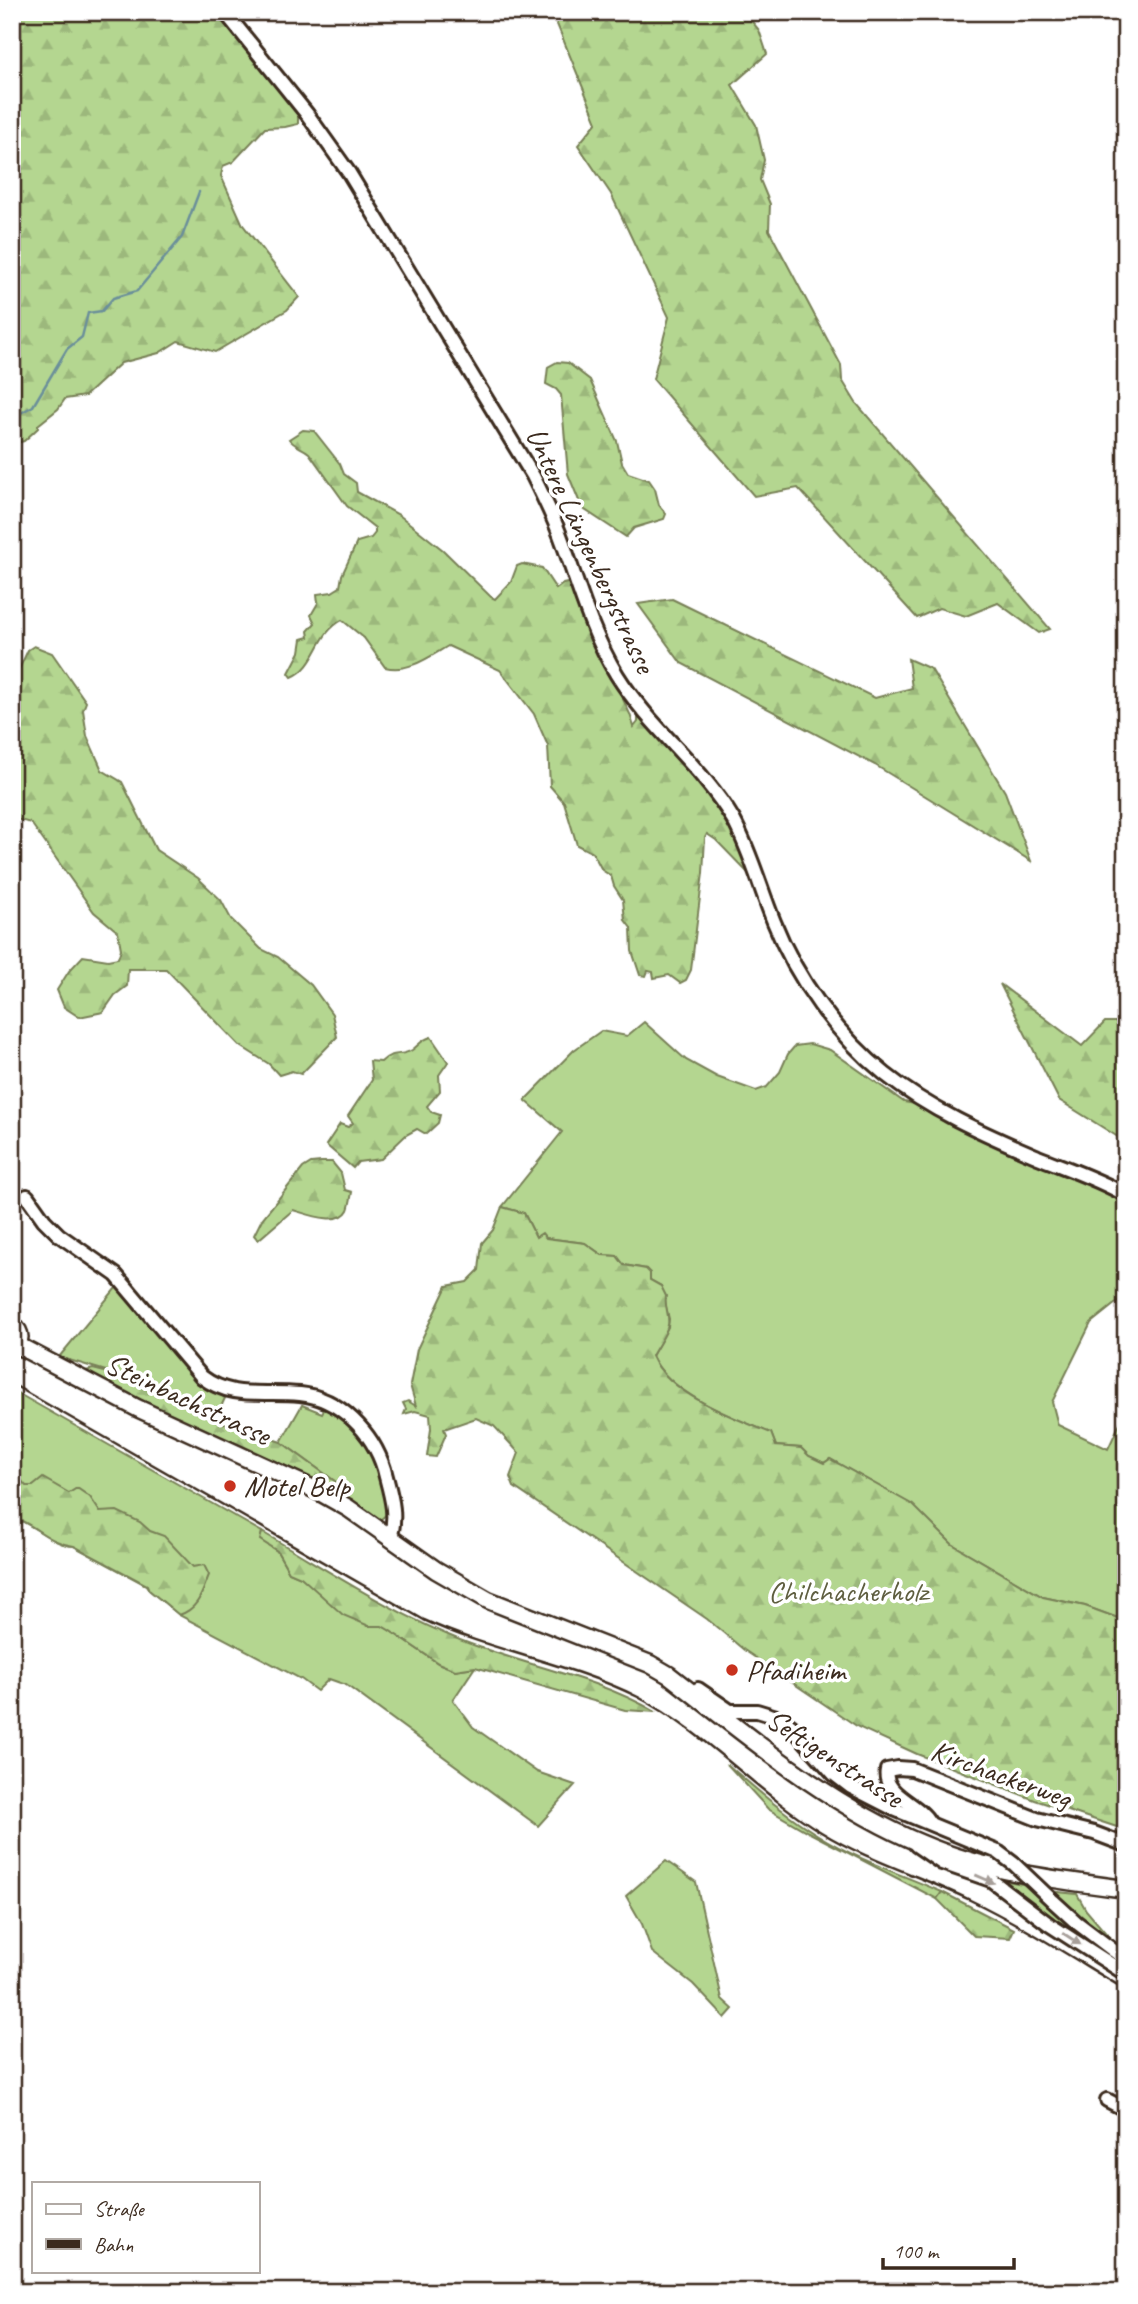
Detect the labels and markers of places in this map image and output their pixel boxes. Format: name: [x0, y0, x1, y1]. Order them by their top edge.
place label: Motel Belp: [244, 1467, 351, 1505]
marker: Motel Belp: [222, 1478, 238, 1494]
place label: Pfadiheim: [746, 1651, 847, 1689]
marker: Pfadiheim: [724, 1662, 740, 1678]

